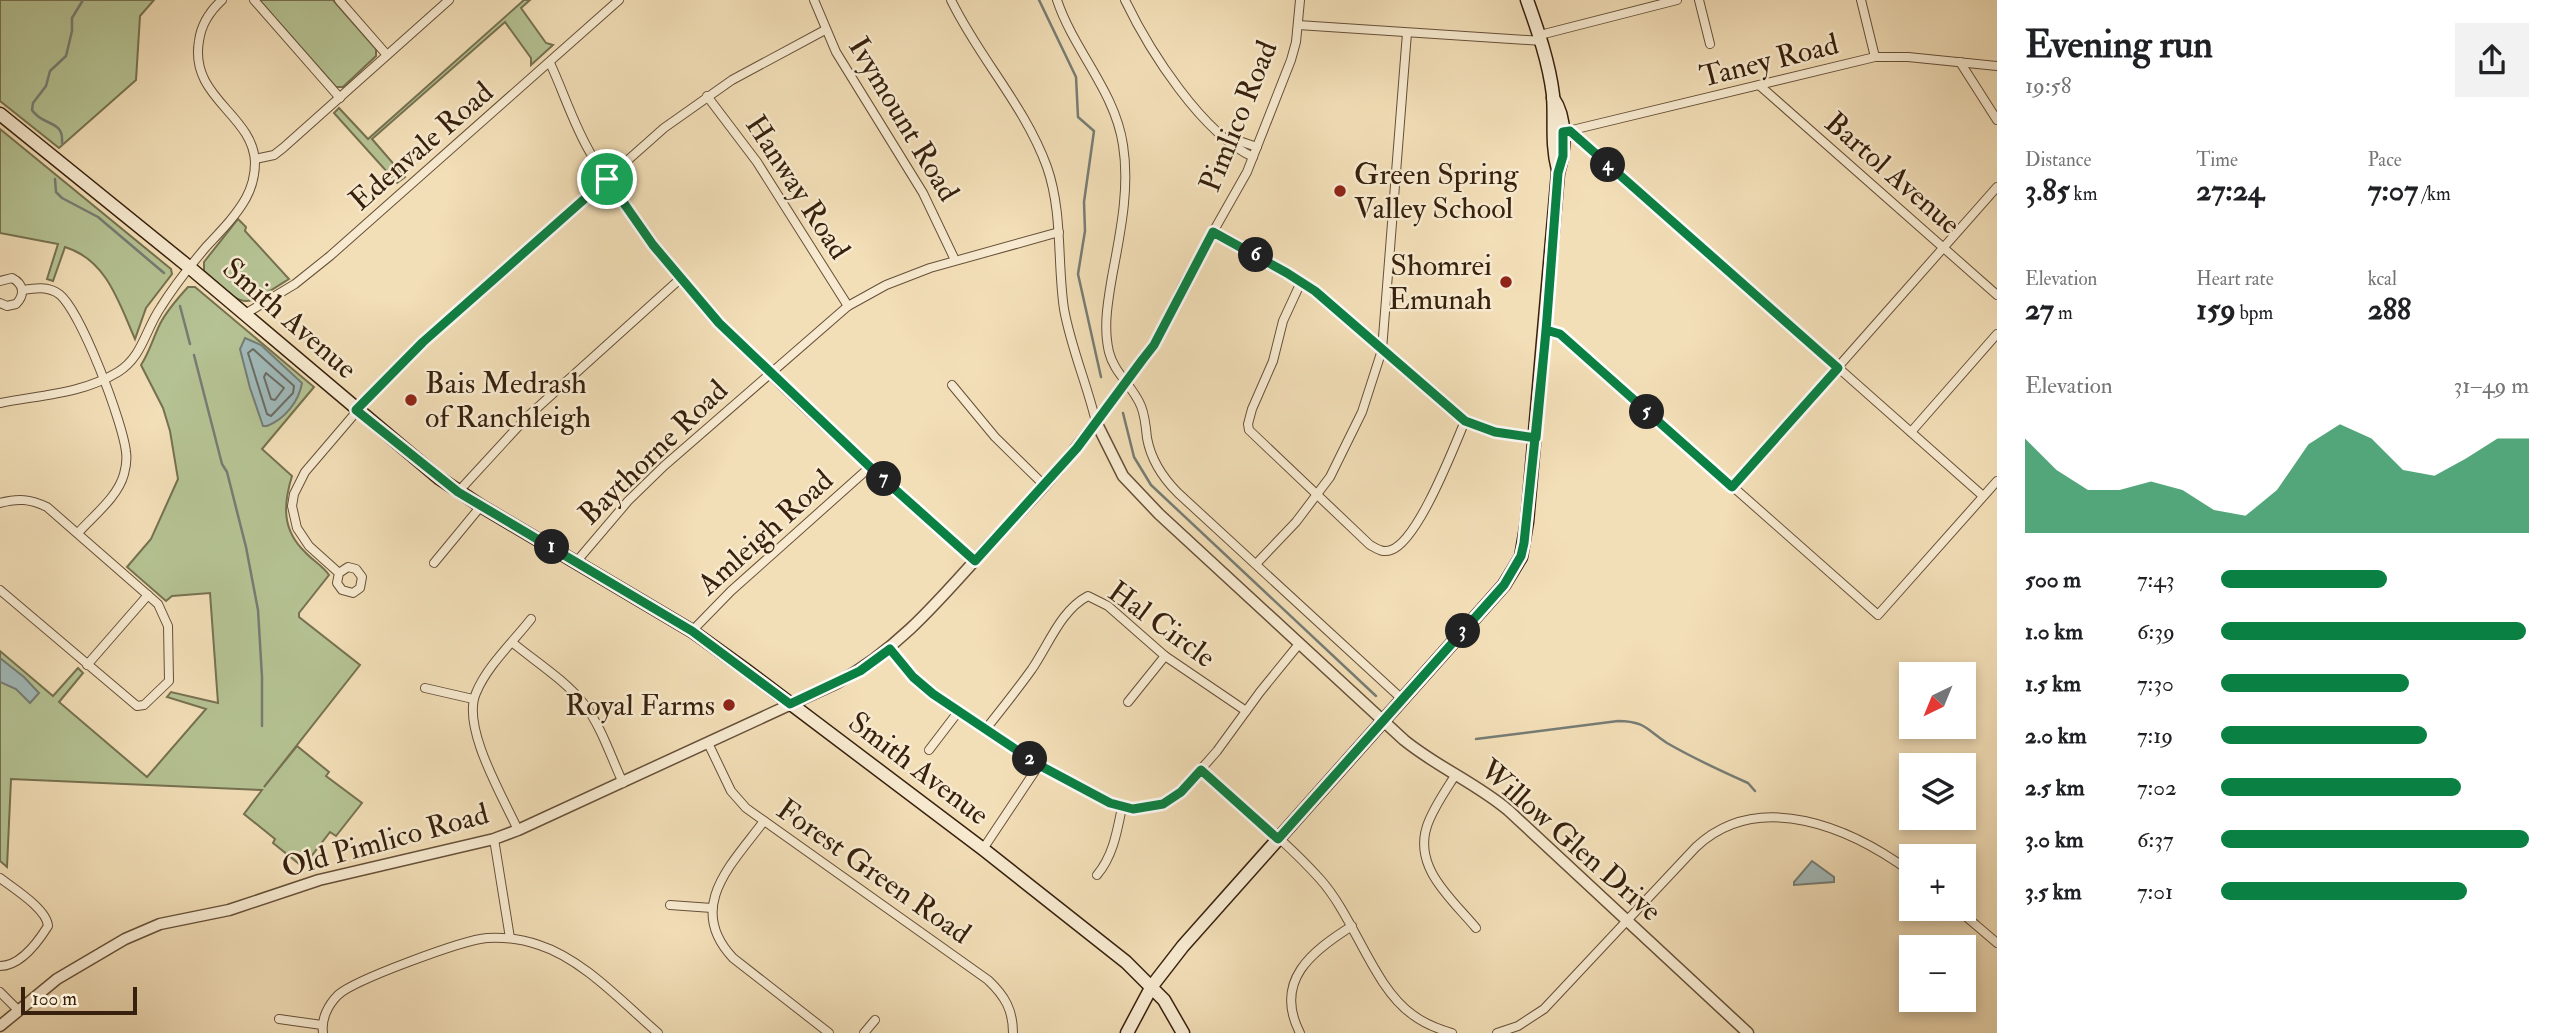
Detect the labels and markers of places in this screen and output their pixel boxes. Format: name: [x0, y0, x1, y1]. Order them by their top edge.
pin: 4: [1590, 148, 1626, 182]
pin: [577, 149, 637, 209]
place label: Green Spring Valley School: [1354, 156, 1520, 227]
marker: Green Spring Valley School: [1332, 183, 1348, 199]
pin: 6: [1238, 238, 1274, 272]
place label: Shomrei Emunah: [1388, 247, 1492, 318]
marker: Shomrei Emunah: [1498, 274, 1514, 290]
place label: Bais Medrash of Ranchleigh: [425, 365, 591, 436]
marker: Bais Medrash of Ranchleigh: [403, 392, 419, 408]
pin: 5: [1630, 394, 1664, 430]
pin: 7: [866, 462, 902, 496]
pin: 1: [534, 530, 570, 564]
pin: 3: [1446, 614, 1480, 648]
place label: Royal Farms: [565, 687, 715, 724]
marker: Royal Farms: [721, 697, 737, 713]
pin: 2: [1012, 742, 1048, 776]

